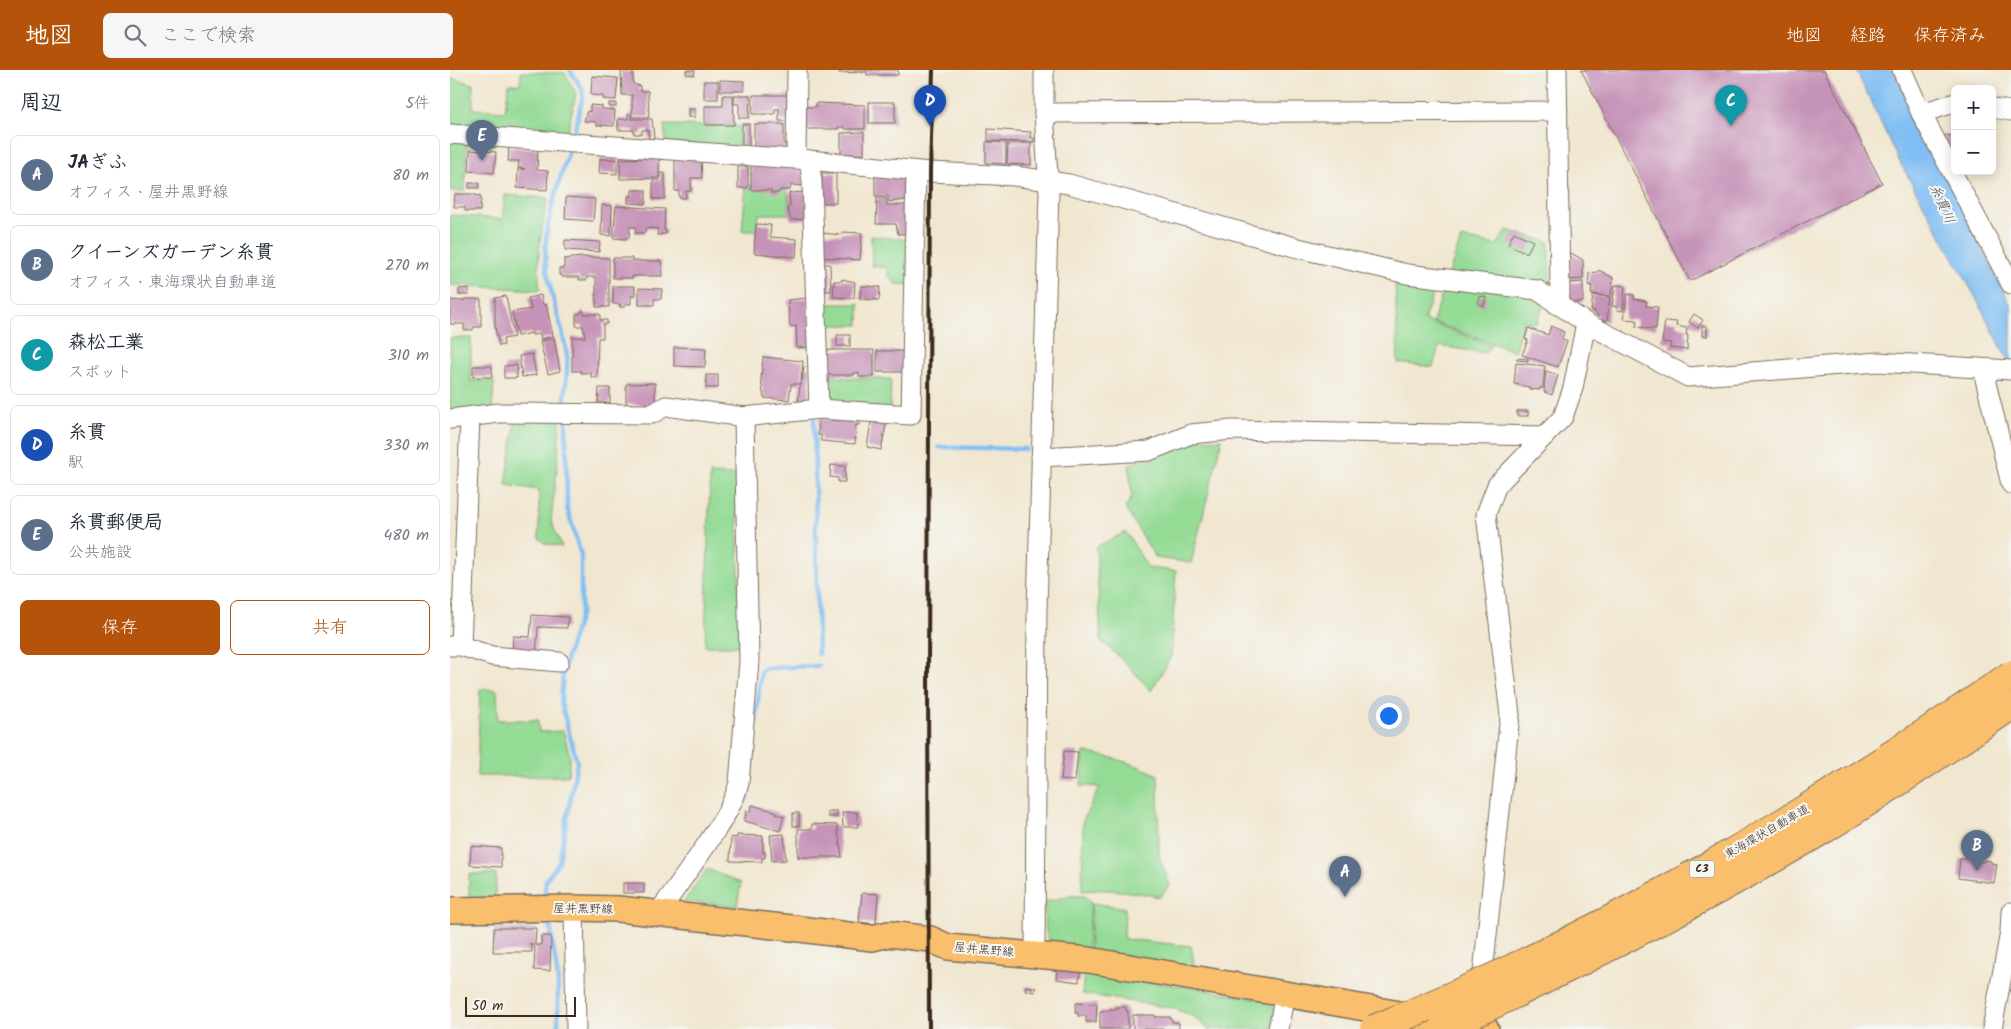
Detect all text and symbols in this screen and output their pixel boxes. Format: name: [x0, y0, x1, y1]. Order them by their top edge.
search box: [103, 13, 453, 58]
text: 地図: [25, 17, 73, 56]
icon: search: [121, 21, 149, 49]
text: ここで検索: [161, 21, 256, 51]
text: 地図: [1786, 22, 1822, 51]
text: 経路: [1850, 22, 1886, 51]
text: 保存済み: [1914, 22, 1986, 51]
pin: D: [914, 85, 946, 126]
pin: C: [1715, 85, 1747, 126]
map controls: [1951, 85, 1996, 175]
button: +: [1951, 85, 1996, 130]
text: 周辺: [20, 87, 62, 120]
text: 5件: [405, 91, 430, 116]
pin: E: [466, 120, 498, 161]
button: −: [1951, 130, 1996, 175]
text: JAぎふ: [68, 148, 127, 178]
text: A: [32, 163, 42, 188]
text: 80 m: [392, 163, 429, 188]
text: オフィス · 屋井黒野線: [68, 180, 229, 205]
water label: 糸貫川: [1923, 180, 1961, 228]
text: クイーンズガーデン糸貫: [68, 238, 274, 268]
text: B: [32, 253, 42, 278]
text: 270 m: [385, 253, 429, 278]
text: オフィス · 東海環状自動車道: [68, 270, 277, 295]
text: 森松工業: [68, 328, 144, 358]
text: C: [32, 343, 42, 368]
text: 310 m: [388, 343, 429, 368]
text: スポット: [68, 360, 132, 385]
text: 糸貫: [68, 418, 106, 448]
text: D: [32, 433, 42, 458]
text: 330 m: [384, 433, 429, 458]
text: 駅: [68, 450, 84, 475]
text: 糸貫郵便局: [68, 508, 163, 538]
text: E: [33, 523, 41, 548]
text: 480 m: [383, 523, 429, 548]
text: 公共施設: [68, 540, 132, 565]
button: 保存: [20, 600, 220, 655]
button: 共有: [230, 600, 430, 655]
your location: [1376, 703, 1402, 729]
street label: 東海環状自動車道: [1721, 800, 1813, 864]
pin: B: [1961, 830, 1993, 871]
pin: A: [1329, 856, 1361, 897]
road number: C3: [1690, 861, 1714, 878]
street label: 屋井黒野線: [553, 899, 613, 919]
street label: 屋井黒野線: [953, 938, 1015, 962]
scale bar: [465, 994, 576, 1017]
text: 50 m: [472, 995, 503, 1017]

